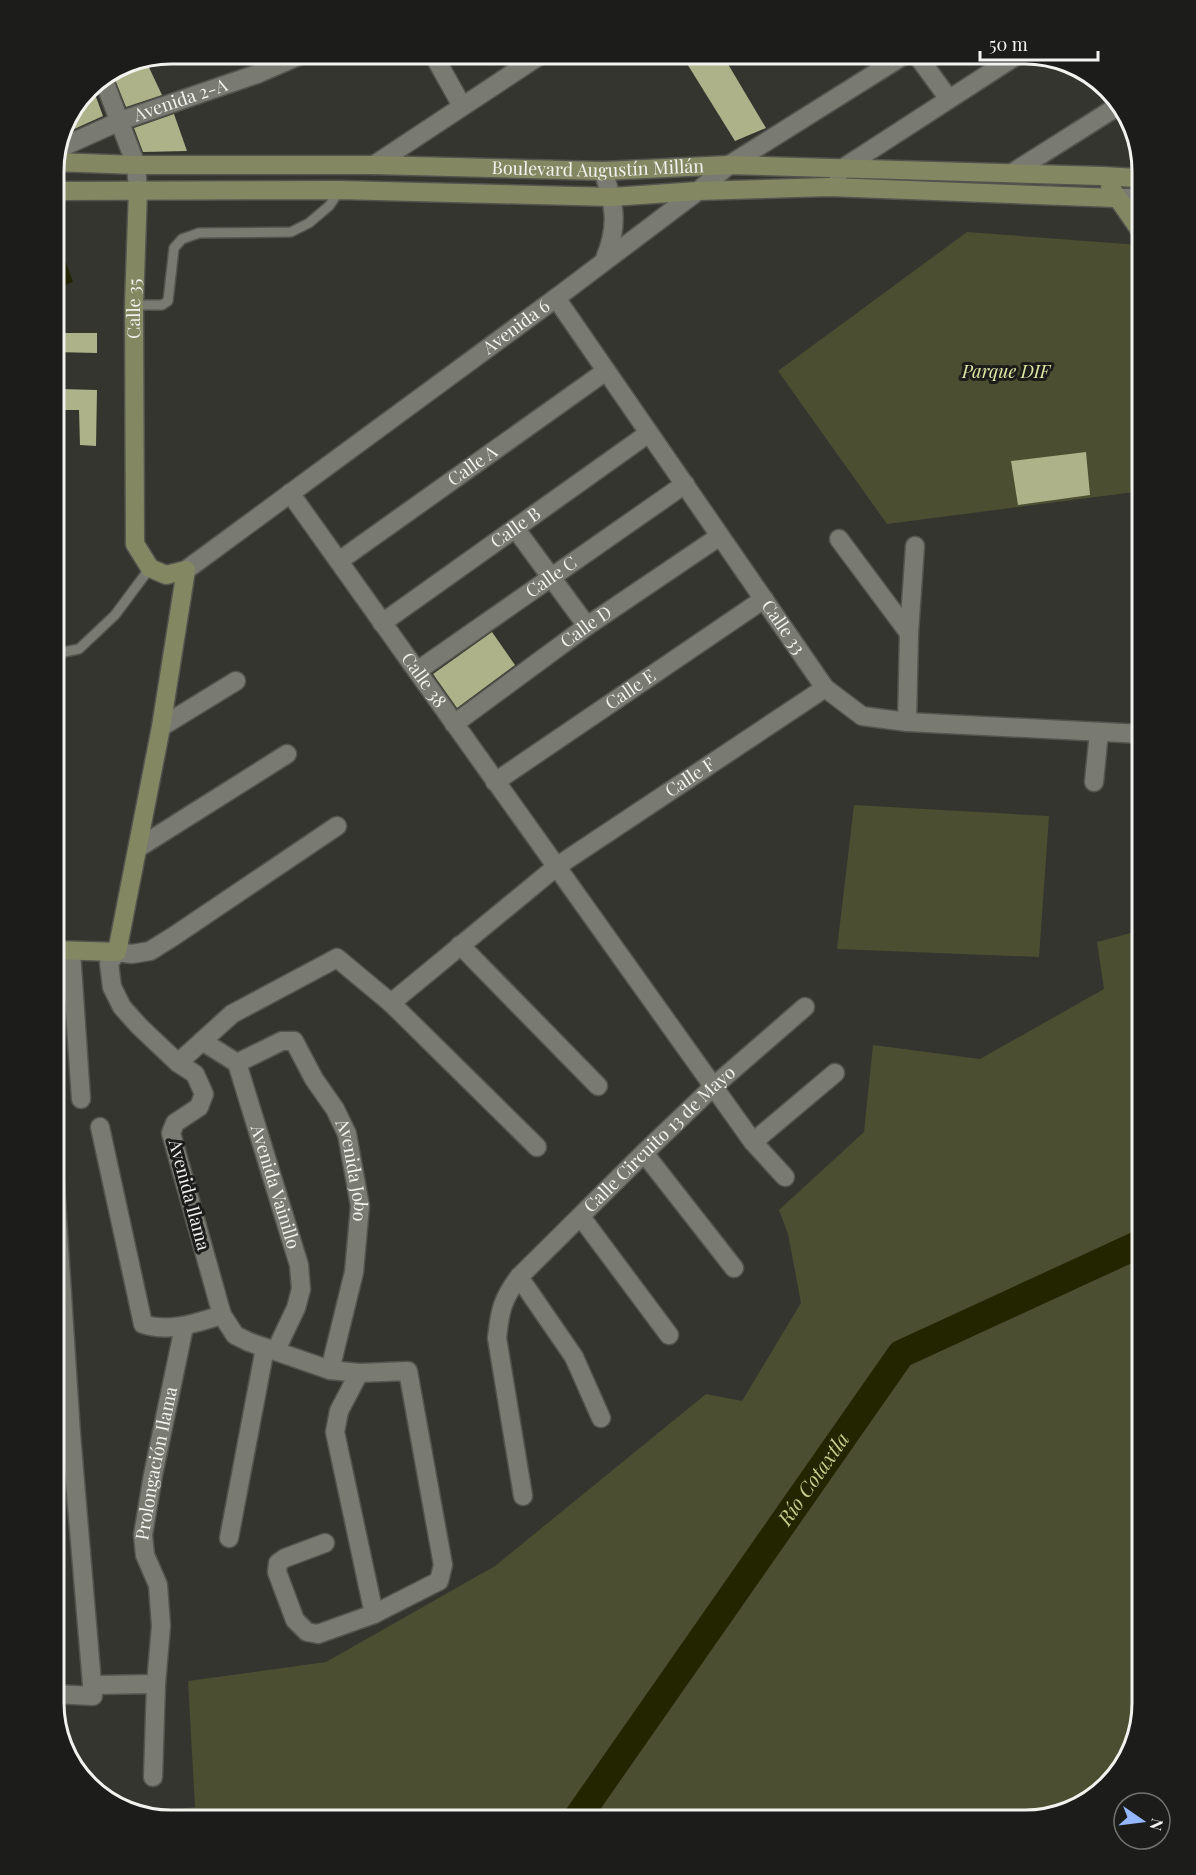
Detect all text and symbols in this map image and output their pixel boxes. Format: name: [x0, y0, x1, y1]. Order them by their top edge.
scale bar: [980, 24, 1098, 62]
text: 50 m: [989, 32, 1028, 56]
street label: Avenida 2-A: [129, 72, 231, 127]
street label: Boulevard Augustín Millán: [491, 153, 705, 182]
street label: Calle 35: [121, 278, 146, 339]
street label: Avenida 6: [476, 294, 554, 360]
park label: Parque DIF: [961, 359, 1052, 383]
street label: Calle A: [442, 439, 502, 491]
street label: Calle B: [485, 501, 545, 553]
street label: Calle C: [520, 550, 581, 603]
street label: Calle 33: [757, 595, 811, 659]
street label: Calle D: [555, 600, 616, 653]
street label: Calle 38: [396, 647, 452, 712]
street label: Calle E: [600, 663, 660, 715]
street label: Calle F: [660, 752, 719, 802]
street label: Calle Circuito 13 de Mayo: [578, 1060, 740, 1217]
street label: Avenida Jobo: [330, 1113, 373, 1223]
street label: Avenida Vainillo: [245, 1121, 306, 1252]
street label: Avenida Ilama: [163, 1136, 216, 1253]
street label: Prolongación Ilama: [129, 1384, 182, 1542]
water label: Río Cotaxtla: [770, 1426, 854, 1531]
north arrow: [1112, 1791, 1172, 1851]
text: N: [1145, 1817, 1169, 1833]

